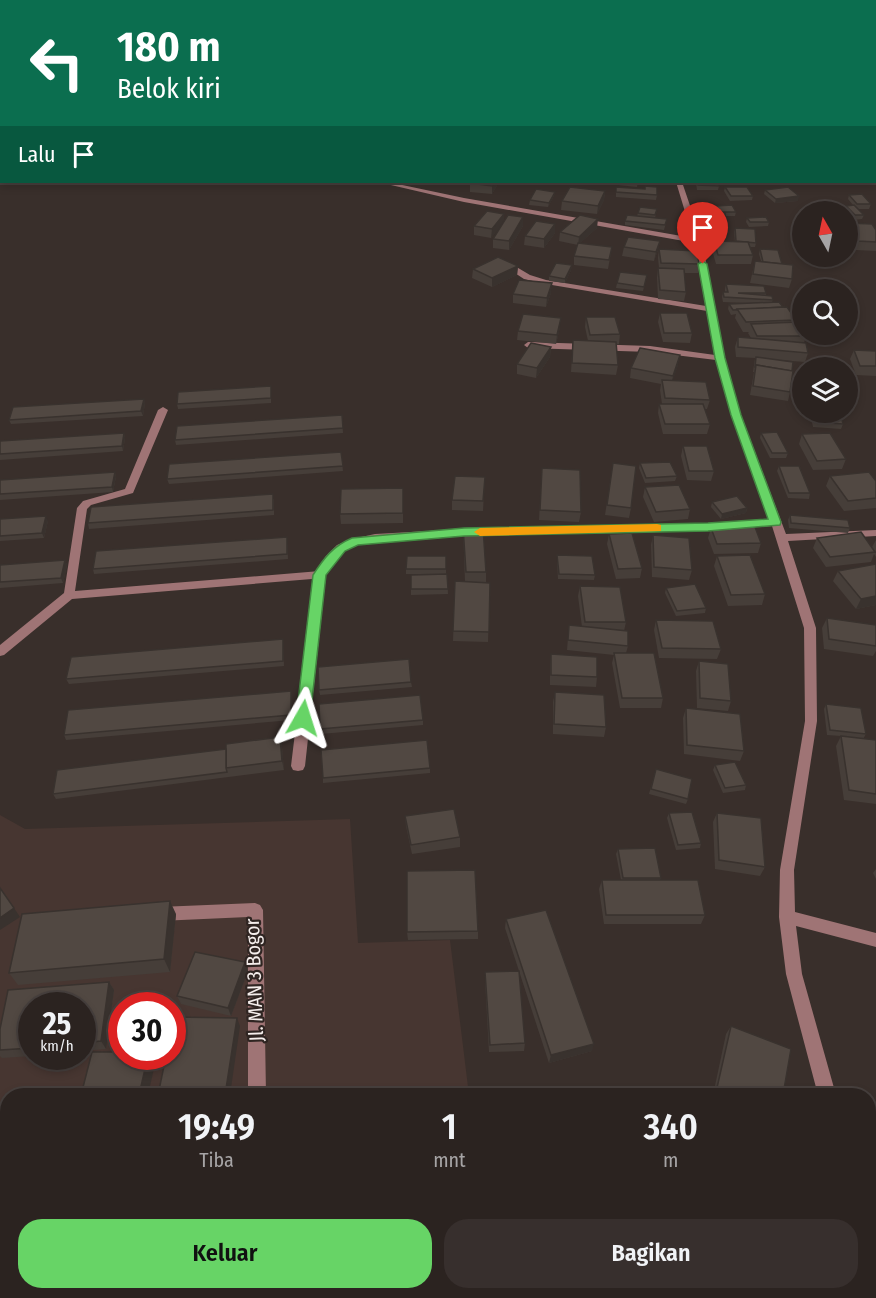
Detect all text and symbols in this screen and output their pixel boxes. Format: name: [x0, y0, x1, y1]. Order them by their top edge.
text: 180 m: [117, 22, 221, 72]
icon: left: [18, 24, 96, 102]
text: Belok kiri: [117, 73, 221, 105]
icon: arrive: [67, 138, 100, 171]
text: Lalu: [18, 141, 55, 168]
north arrow: [792, 201, 858, 267]
map controls: [792, 201, 858, 423]
pin: [677, 202, 728, 264]
icon: arrive: [686, 211, 719, 244]
button: search: [792, 279, 858, 345]
button: layers: [792, 357, 858, 423]
position arrow: [271, 686, 335, 750]
street label: Jl. MAN 3 Bogor: [240, 918, 268, 1042]
speed limit sign: 30: [108, 992, 186, 1070]
text: 25: [43, 1006, 71, 1042]
text: km/h: [40, 1037, 74, 1055]
text: 19:49: [178, 1105, 255, 1149]
text: 1: [442, 1105, 457, 1149]
text: 340: [644, 1105, 698, 1149]
text: Tiba: [199, 1148, 234, 1172]
text: mnt: [433, 1148, 466, 1172]
text: m: [663, 1148, 678, 1172]
button: Keluar: [18, 1219, 432, 1288]
button: Bagikan: [444, 1219, 858, 1288]

